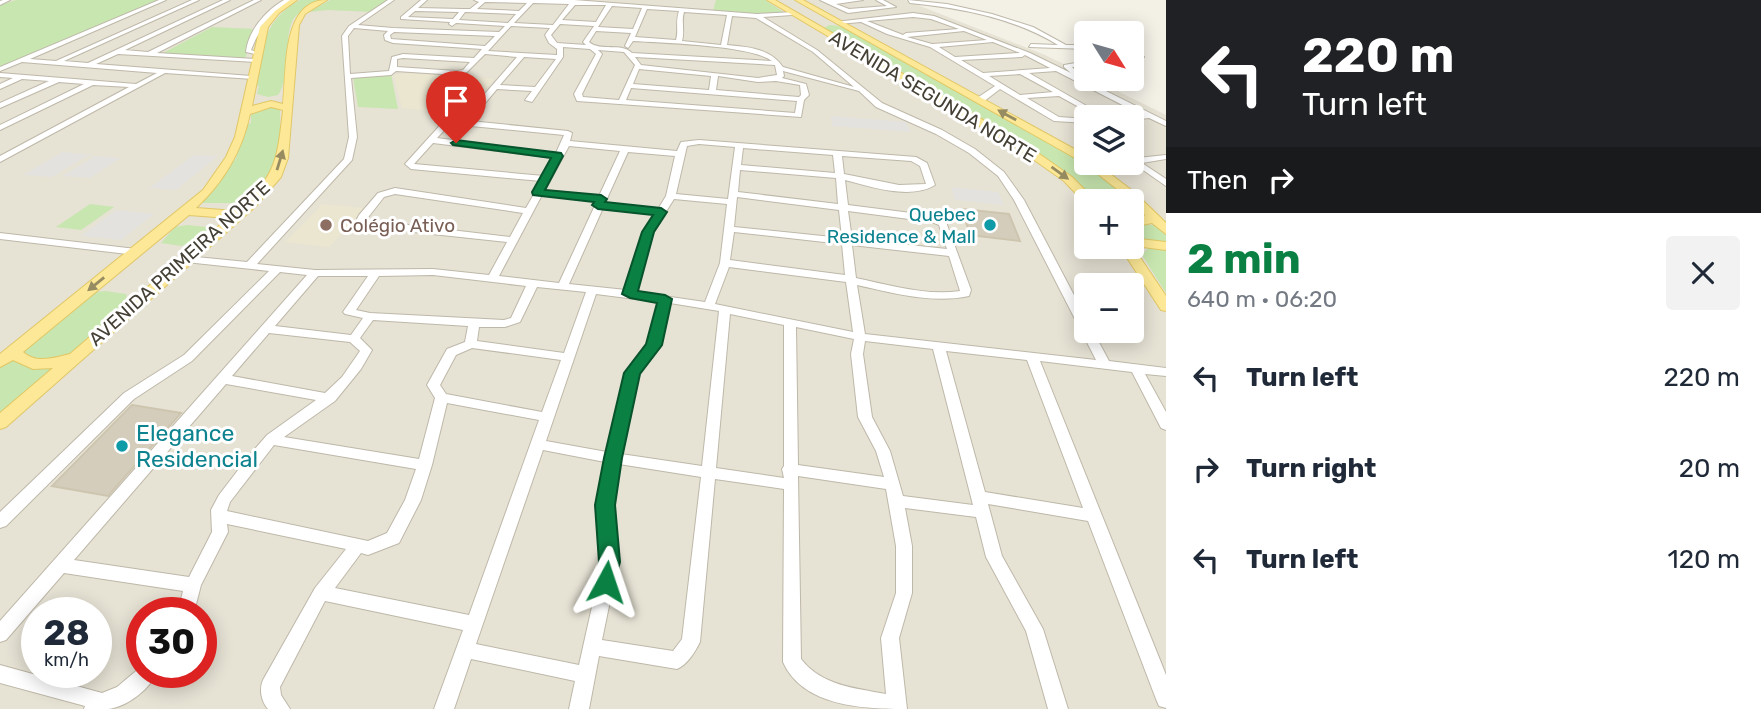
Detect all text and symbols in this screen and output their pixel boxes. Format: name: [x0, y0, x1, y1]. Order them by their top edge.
north arrow: [1074, 21, 1144, 91]
map controls: [1074, 21, 1144, 343]
street label: AVENIDA SEGUNDA NORTE: [825, 25, 1040, 167]
text: 220 m: [1302, 26, 1454, 84]
icon: left: [1187, 28, 1278, 119]
pin: [426, 71, 486, 143]
icon: arrive: [437, 82, 475, 120]
text: Turn left: [1302, 85, 1427, 123]
button: layers: [1074, 105, 1144, 175]
one-way arrow: [997, 109, 1016, 121]
one-way arrow: [276, 150, 286, 171]
icon: right: [1262, 161, 1300, 199]
text: Then: [1187, 165, 1248, 196]
one-way arrow: [1051, 166, 1069, 180]
street label: AVENIDA PRIMEIRA NORTE: [84, 176, 275, 351]
button: +: [1074, 189, 1144, 259]
place label: Quebec Residence & Mall: [827, 203, 976, 248]
place label: Colégio Ativo: [340, 214, 455, 237]
marker: Colégio Ativo: [318, 217, 334, 233]
marker: Quebec Residence & Mall: [982, 217, 998, 233]
text: 2 min: [1187, 234, 1301, 284]
button: close: [1666, 236, 1740, 310]
button: −: [1074, 273, 1144, 343]
one-way arrow: [88, 276, 105, 291]
text: 640 m · 06:20: [1187, 285, 1337, 313]
icon: left: [1187, 359, 1225, 397]
text: Turn left: [1246, 362, 1358, 393]
text: 220 m: [1663, 362, 1740, 393]
place label: Elegance Residencial: [136, 419, 258, 473]
marker: Elegance Residencial: [114, 438, 130, 454]
icon: right: [1187, 450, 1225, 488]
text: Turn right: [1246, 453, 1376, 484]
text: 20 m: [1679, 453, 1740, 484]
icon: left: [1187, 541, 1225, 579]
text: Turn left: [1246, 544, 1358, 575]
text: 120 m: [1668, 544, 1740, 575]
position arrow: [569, 545, 643, 619]
speed limit sign: 30: [126, 597, 217, 688]
text: 28: [43, 612, 90, 654]
text: km/h: [44, 649, 89, 671]

